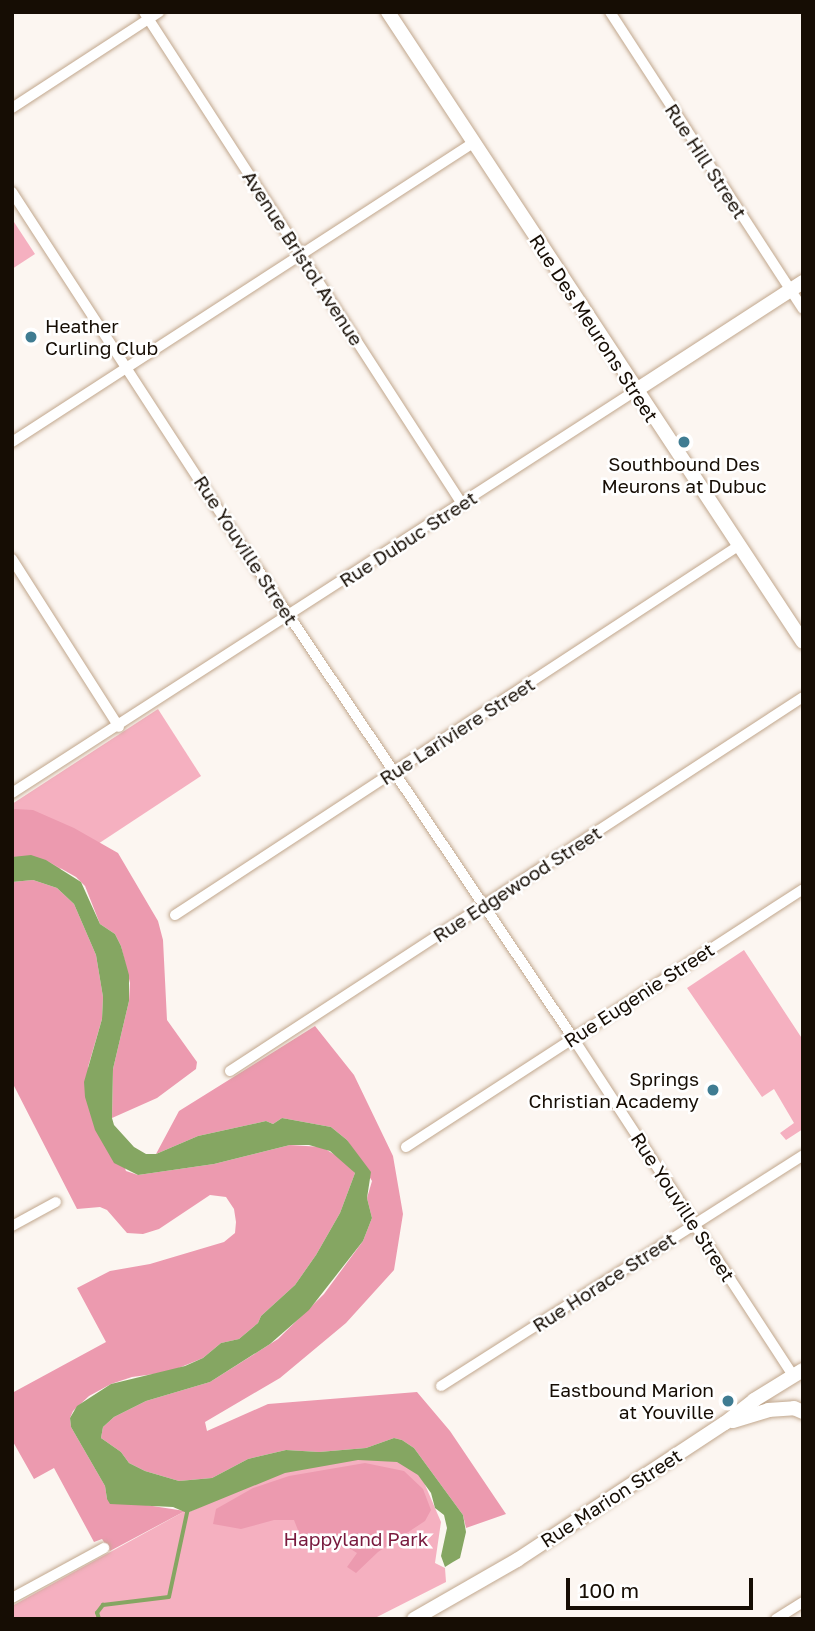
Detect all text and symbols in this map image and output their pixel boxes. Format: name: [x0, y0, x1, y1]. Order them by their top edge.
street label: Rue Hill Street: [660, 99, 752, 223]
street label: Avenue Bristol Avenue: [238, 166, 368, 350]
street label: Rue Des Meurons Street: [525, 230, 663, 426]
place label: Heather Curling Club: [45, 315, 158, 359]
marker: Heather Curling Club: [23, 329, 39, 345]
marker: Southbound Des Meurons at Dubuc: [676, 434, 692, 450]
place label: Southbound Des Meurons at Dubuc: [601, 453, 767, 497]
street label: Rue Youville Street: [189, 471, 303, 629]
street label: Rue Dubuc Street: [335, 486, 481, 592]
street label: Rue Lariviere Street: [375, 672, 539, 790]
street label: Rue Edgewood Street: [429, 821, 605, 947]
street label: Rue Eugenie Street: [560, 938, 718, 1052]
place label: Springs Christian Academy: [529, 1068, 699, 1112]
marker: Springs Christian Academy: [705, 1082, 721, 1098]
street label: Rue Youville Street: [626, 1128, 740, 1286]
street label: Rue Horace Street: [528, 1227, 680, 1337]
place label: Eastbound Marion at Youville: [549, 1379, 714, 1423]
marker: Eastbound Marion at Youville: [720, 1393, 736, 1409]
street label: Rue Marion Street: [536, 1444, 686, 1552]
park label: Happyland Park: [284, 1528, 428, 1550]
scale bar: [570, 1564, 757, 1608]
text: 100 m: [579, 1577, 639, 1603]

